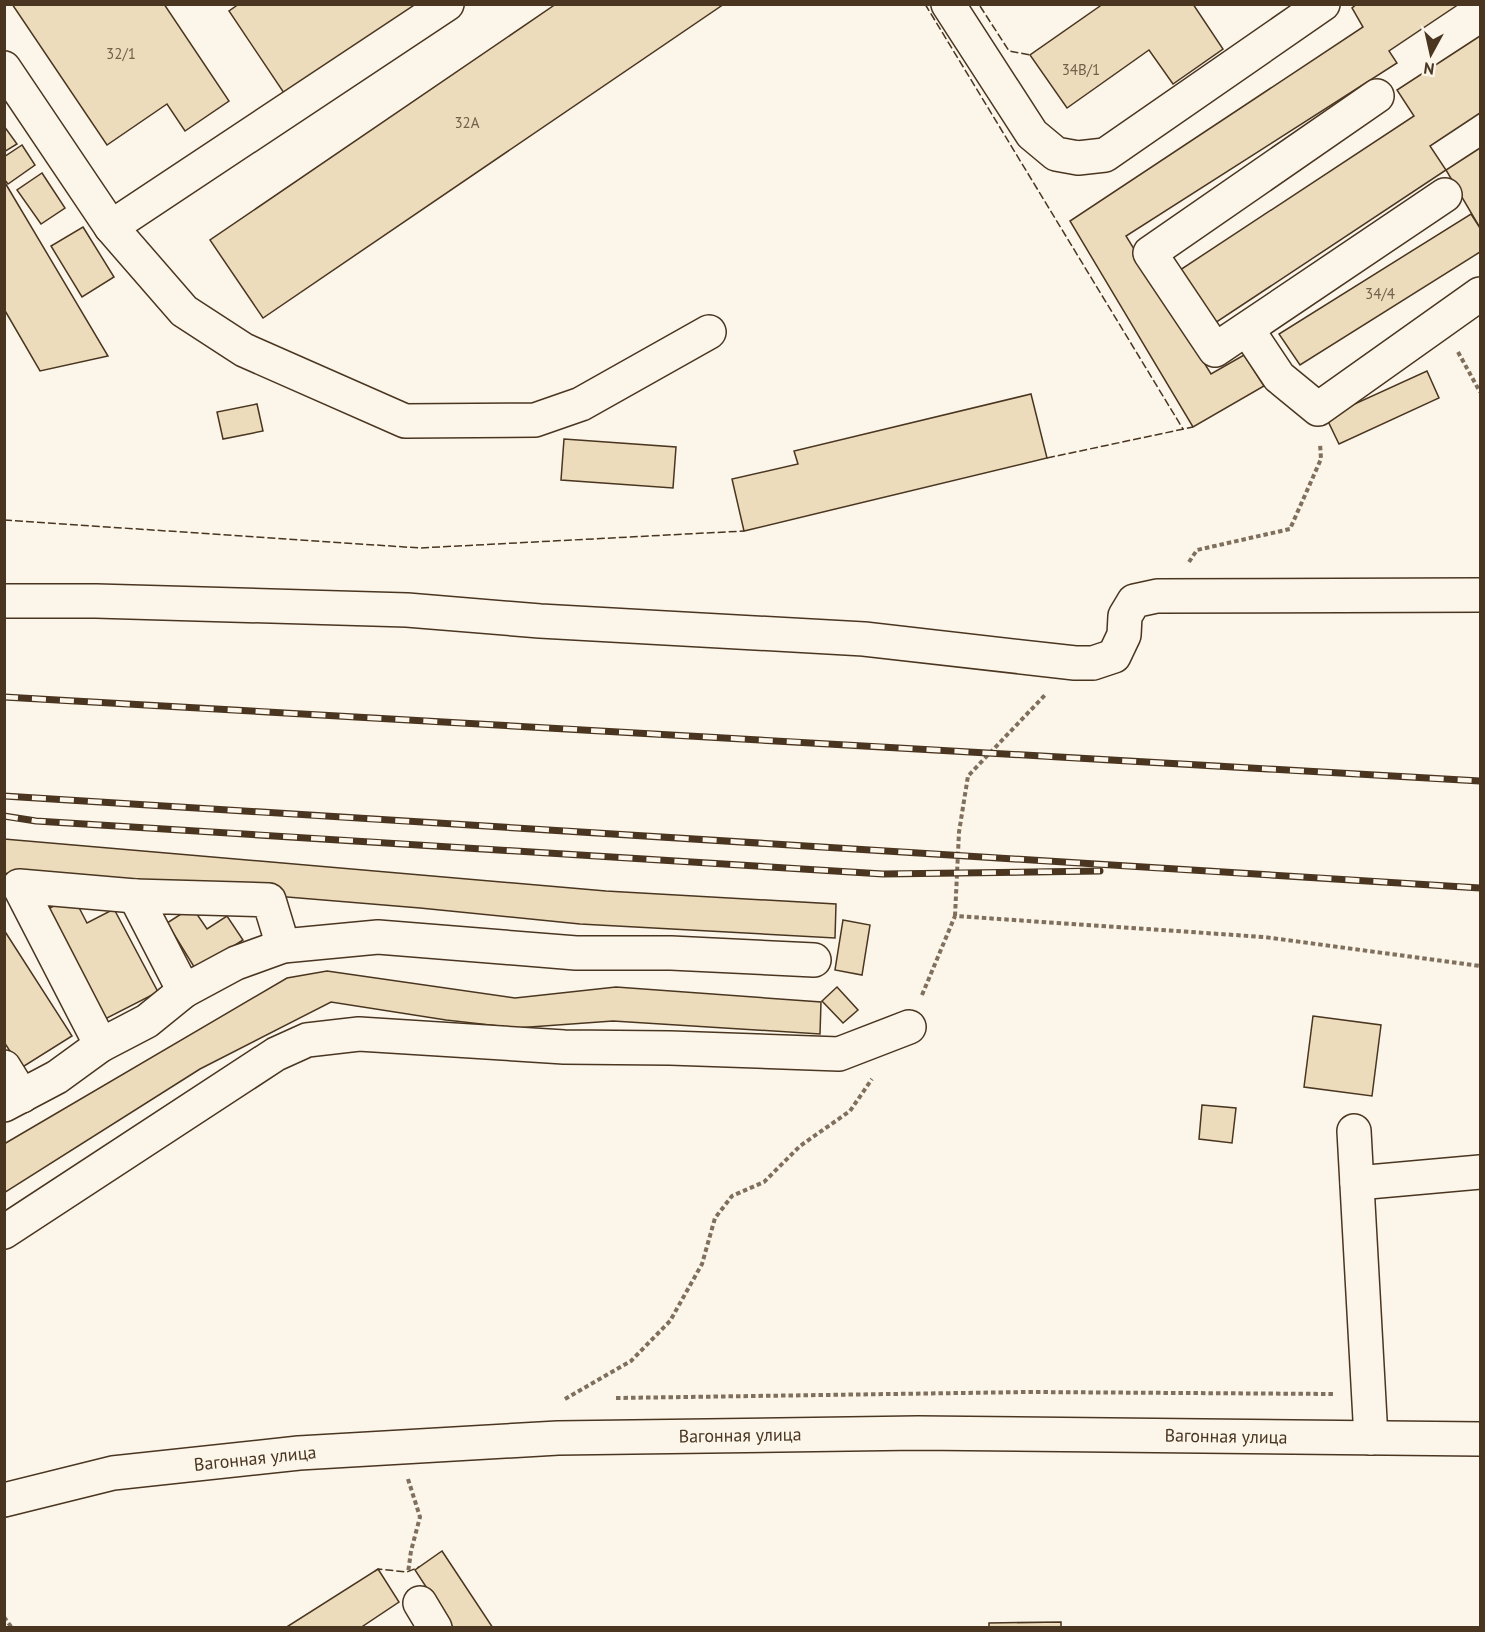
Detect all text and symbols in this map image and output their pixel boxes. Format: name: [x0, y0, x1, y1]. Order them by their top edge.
north arrow: [1401, 24, 1461, 84]
house number: 32/1: [106, 44, 136, 63]
text: N: [1422, 58, 1436, 79]
house number: 34В/1: [1062, 60, 1100, 79]
house number: 32А: [454, 113, 480, 132]
house number: 34/4: [1365, 284, 1395, 303]
street label: Вагонная улица: [678, 1422, 802, 1448]
street label: Вагонная улица: [1164, 1423, 1288, 1449]
street label: Вагонная улица: [193, 1440, 317, 1476]

